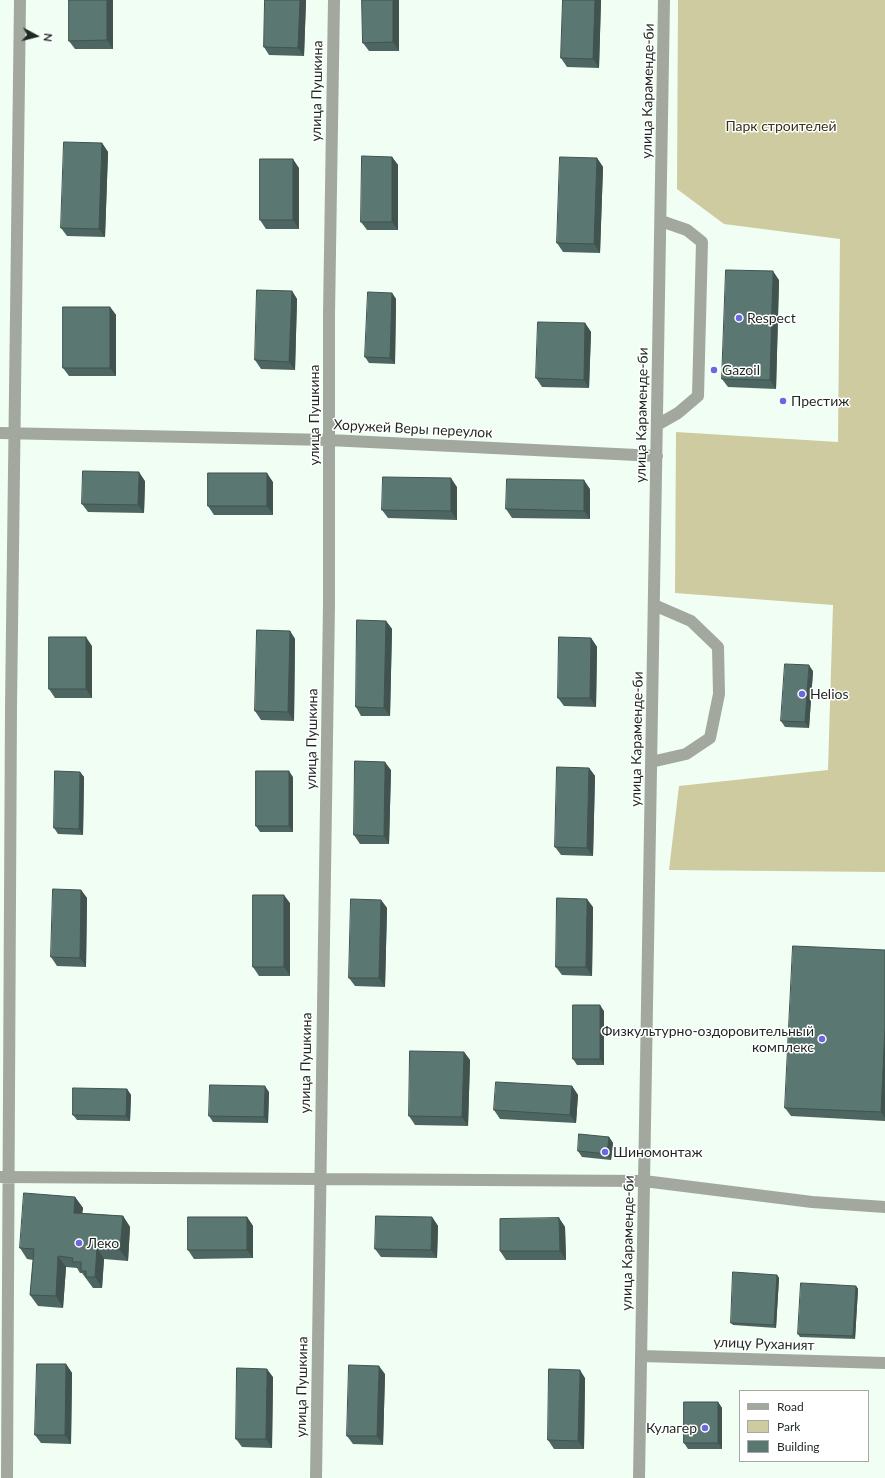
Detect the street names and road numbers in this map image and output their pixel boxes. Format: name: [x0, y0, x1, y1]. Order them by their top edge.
street label: улица Караменде-би: [638, 23, 658, 159]
street label: улица Пушкина: [308, 40, 326, 142]
street label: улица Караменде-би: [632, 347, 652, 483]
street label: улица Пушкина: [306, 365, 322, 465]
street label: Хоружей Веры переулок: [333, 416, 493, 442]
street label: улица Караменде-би: [627, 671, 647, 807]
street label: улица Пушкина: [303, 688, 321, 790]
street label: улица Пушкина: [297, 1012, 315, 1114]
street label: улица Караменде-би: [618, 1175, 638, 1311]
street label: улицу Руханият: [713, 1334, 815, 1354]
street label: улица Пушкина: [293, 1336, 311, 1438]

